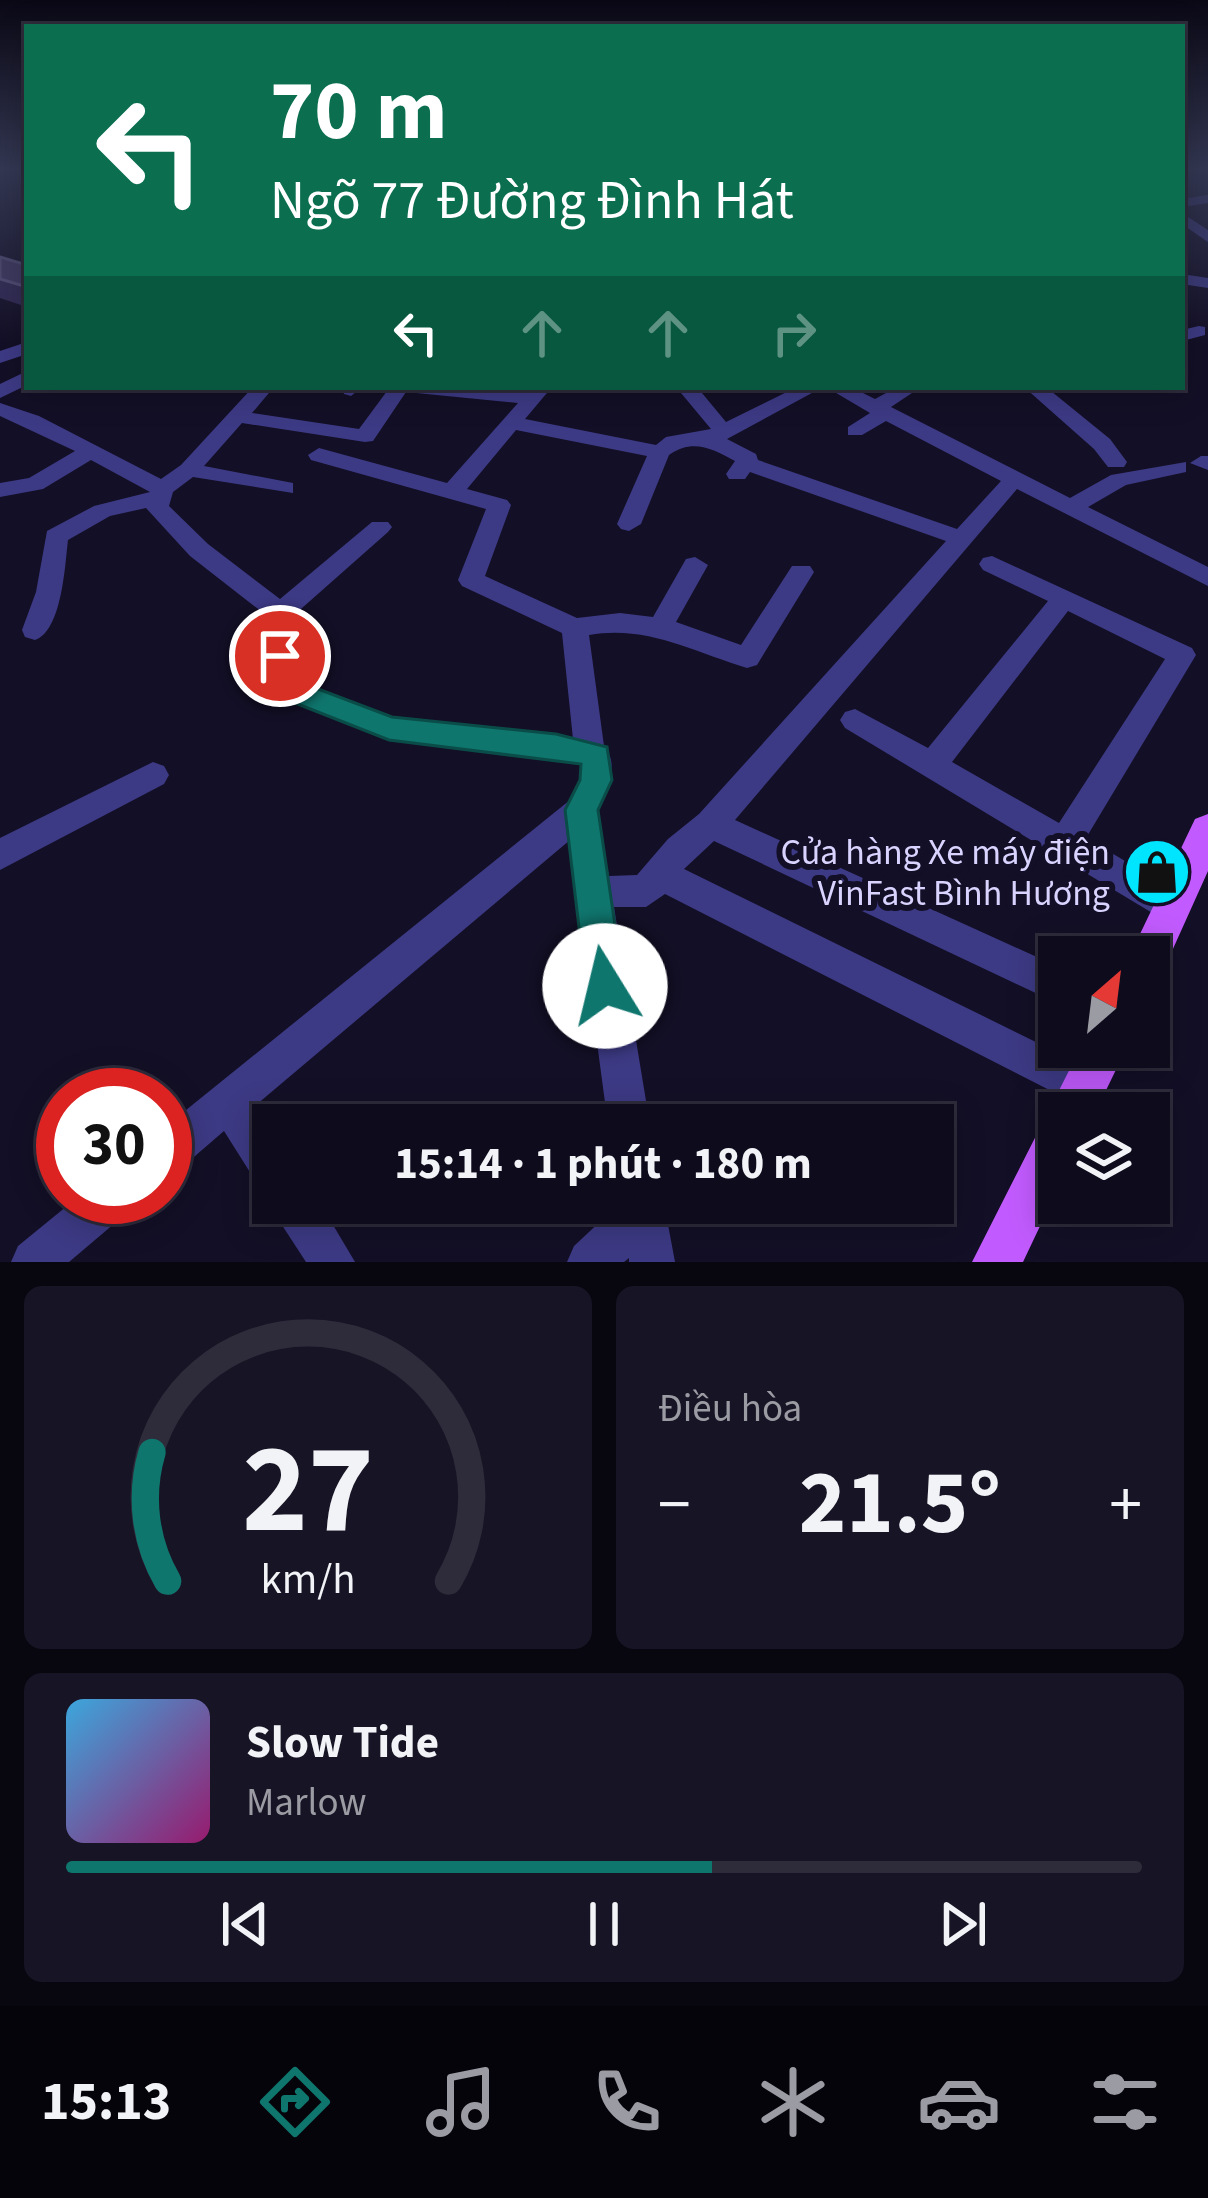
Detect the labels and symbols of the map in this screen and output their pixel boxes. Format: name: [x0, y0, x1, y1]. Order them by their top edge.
pin: [229, 605, 331, 707]
place label: Cửa hàng Xe máy điện VinFast Bình Hương: [781, 827, 1110, 919]
shop icon: Cửa hàng Xe máy điện VinFast Bình Hương: [1122, 837, 1192, 907]
position arrow: [542, 923, 668, 1049]
north arrow: [1038, 936, 1170, 1068]
speed limit sign: 30: [36, 1068, 192, 1224]

